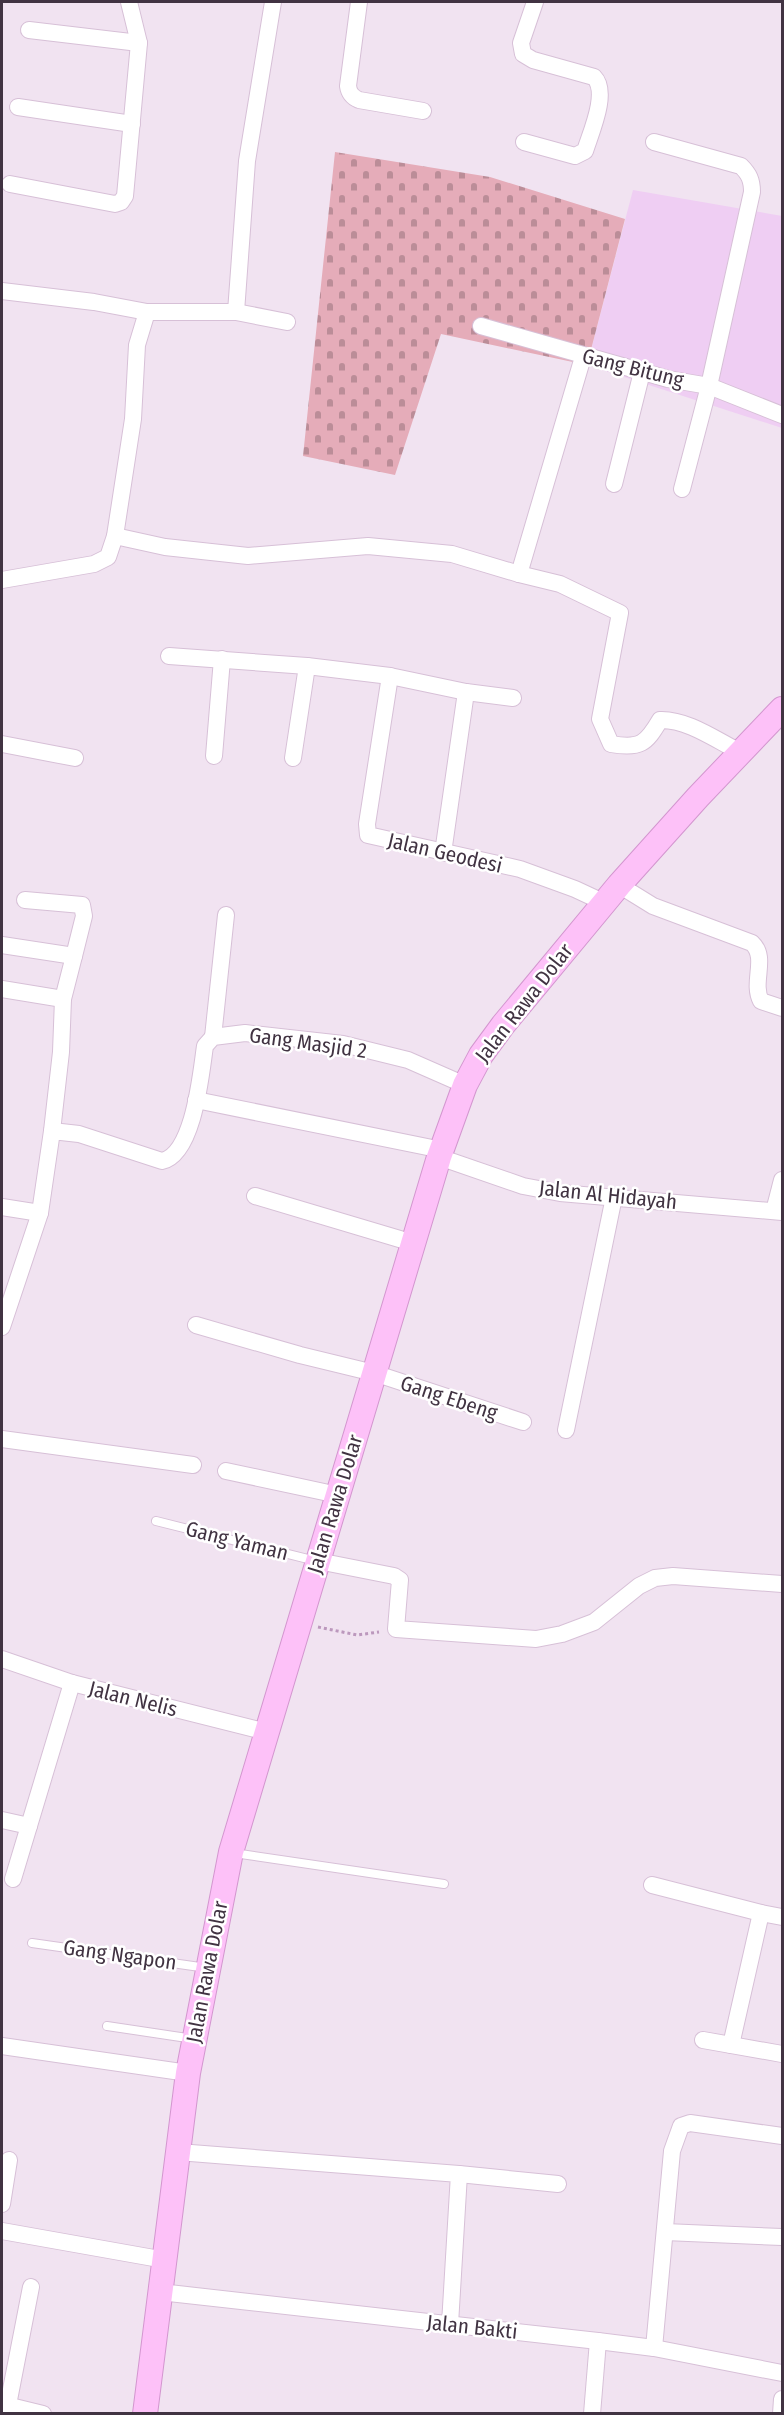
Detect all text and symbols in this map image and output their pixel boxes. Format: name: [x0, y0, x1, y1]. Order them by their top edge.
street label: Gang Bitung: [580, 343, 687, 393]
street label: Jalan Geodesi: [385, 827, 505, 879]
street label: Jalan Rawa Dolar: [469, 938, 579, 1068]
street label: Gang Masjid 2: [248, 1022, 368, 1064]
street label: Jalan Al Hidayah: [538, 1175, 678, 1215]
street label: Gang Ebeng: [397, 1370, 501, 1426]
street label: Jalan Rawa Dolar: [302, 1431, 369, 1577]
street label: Gang Yaman: [183, 1516, 291, 1566]
street label: Jalan Nelis: [86, 1675, 180, 1723]
street label: Jalan Rawa Dolar: [181, 1898, 234, 2045]
street label: Gang Ngapon: [62, 1934, 178, 1976]
street label: Jalan Bakti: [425, 2309, 519, 2345]

